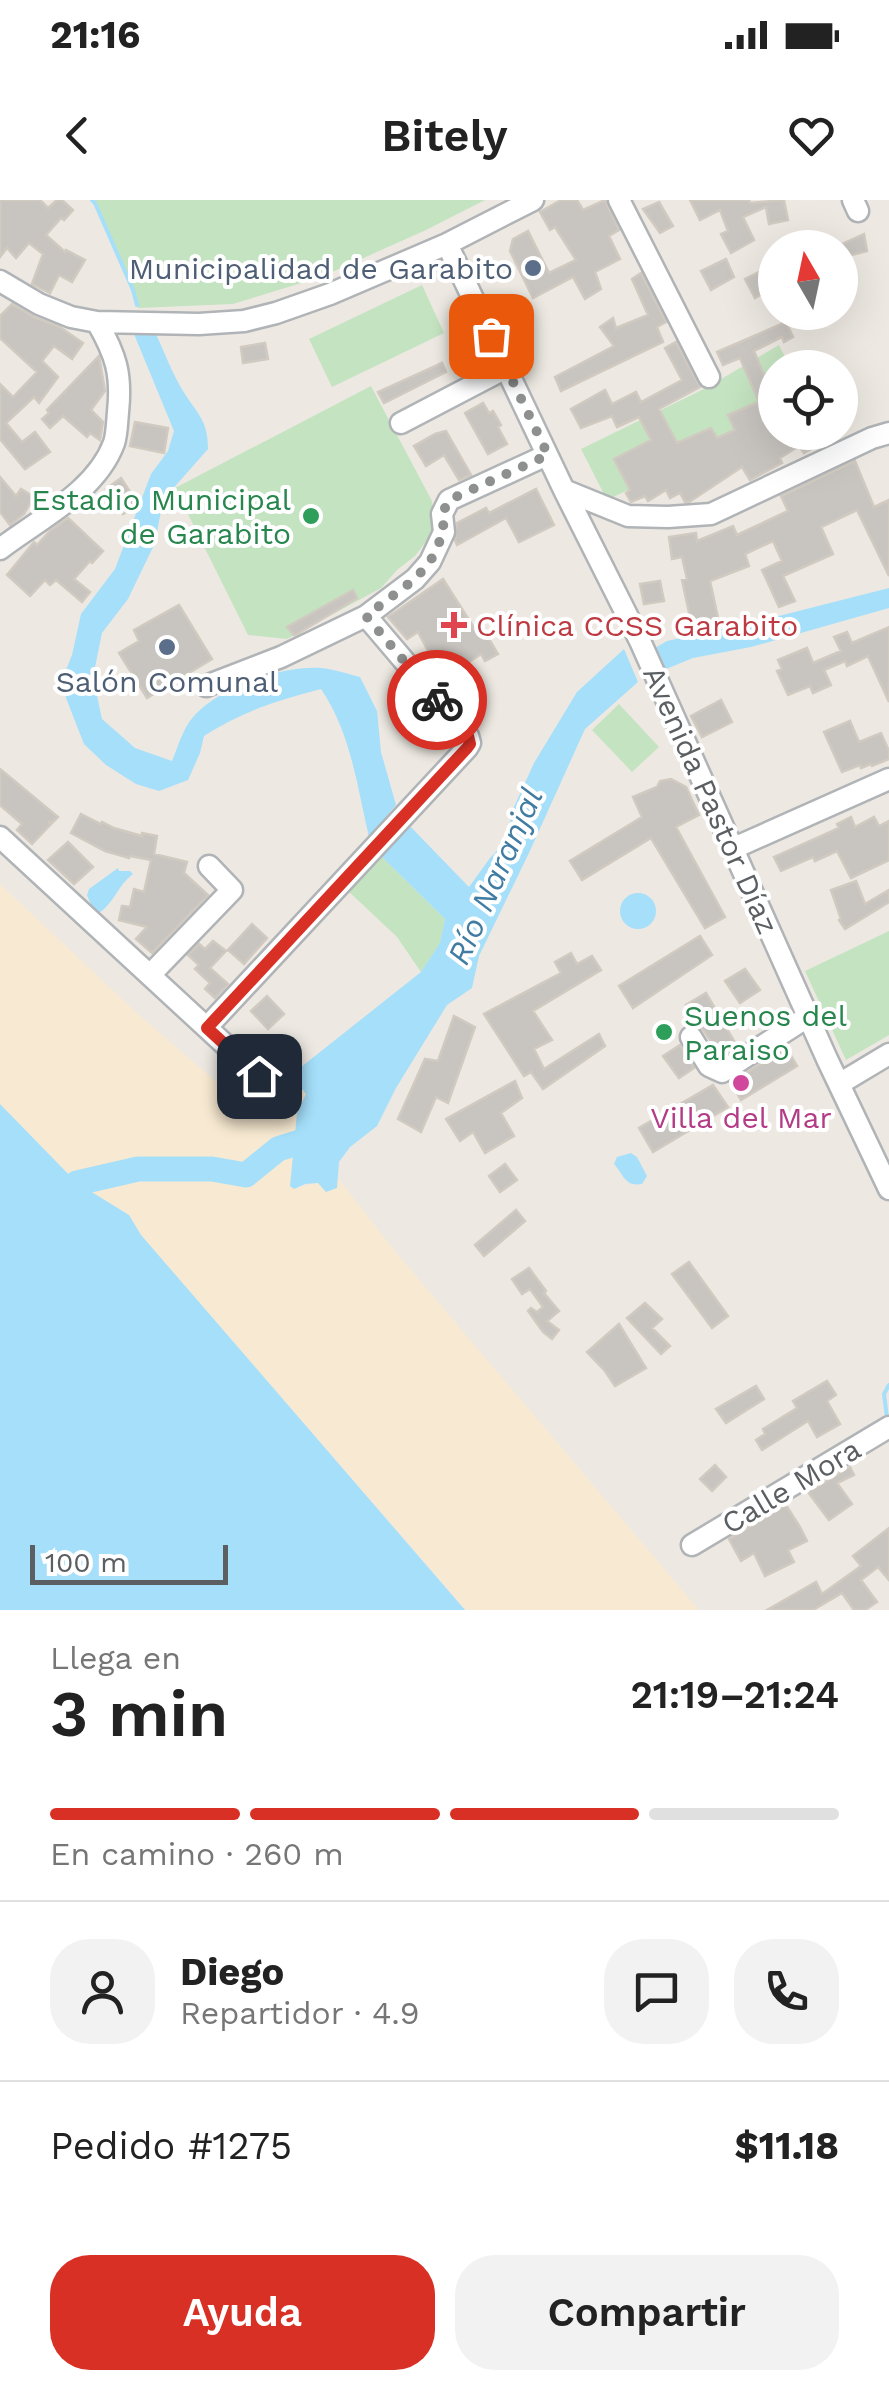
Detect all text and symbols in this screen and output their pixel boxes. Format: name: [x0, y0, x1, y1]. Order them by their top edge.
text: 21:16: [50, 13, 140, 57]
icon: back: [50, 108, 105, 163]
icon: heart: [784, 108, 839, 163]
text: Bitely: [381, 109, 508, 162]
north arrow: [758, 230, 858, 330]
map controls: [758, 230, 858, 450]
place label: Municipalidad de Garabito: [129, 251, 513, 286]
marker: Municipalidad de Garabito: [522, 257, 544, 279]
pin: [449, 294, 534, 379]
icon: bag: [464, 309, 519, 364]
button: locate: [758, 350, 858, 450]
place label: Estadio Municipal de Garabito: [31, 482, 291, 551]
marker: Estadio Municipal de Garabito: [300, 505, 322, 527]
place label: Clínica CCSS Garabito: [476, 608, 798, 643]
marker: Clínica CCSS Garabito: [441, 612, 467, 638]
marker: Salón Comunal: [156, 636, 178, 658]
courier: [387, 650, 487, 750]
street label: Avenida Pastor Díaz: [636, 661, 786, 939]
place label: Salón Comunal: [56, 664, 278, 699]
icon: bike: [410, 673, 465, 728]
water label: Río Naranjal: [439, 782, 551, 970]
place label: Suenos del Paraiso: [684, 998, 847, 1067]
marker: Suenos del Paraiso: [653, 1021, 675, 1043]
pin: [217, 1034, 302, 1119]
icon: home: [232, 1049, 287, 1104]
marker: Villa del Mar: [730, 1072, 752, 1094]
place label: Villa del Mar: [650, 1100, 832, 1135]
street label: Calle Mora: [715, 1431, 867, 1541]
scale bar: [30, 1540, 228, 1584]
text: 100 m: [45, 1546, 127, 1579]
text: Llega en: [50, 1639, 181, 1677]
text: 21:19–21:24: [630, 1673, 839, 1717]
text: 3 min: [50, 1676, 228, 1752]
text: En camino · 260 m: [50, 1835, 344, 1873]
button: person: [50, 1939, 155, 2044]
button: chat: [604, 1939, 709, 2044]
button: phone: [734, 1939, 839, 2044]
text: Diego: [180, 1950, 284, 1994]
text: Repartidor · 4.9: [180, 1994, 420, 2032]
text: Pedido #1275: [50, 2124, 292, 2168]
text: $11.18: [735, 2124, 839, 2168]
button: Ayuda: [50, 2255, 435, 2370]
button: Compartir: [455, 2255, 839, 2370]

